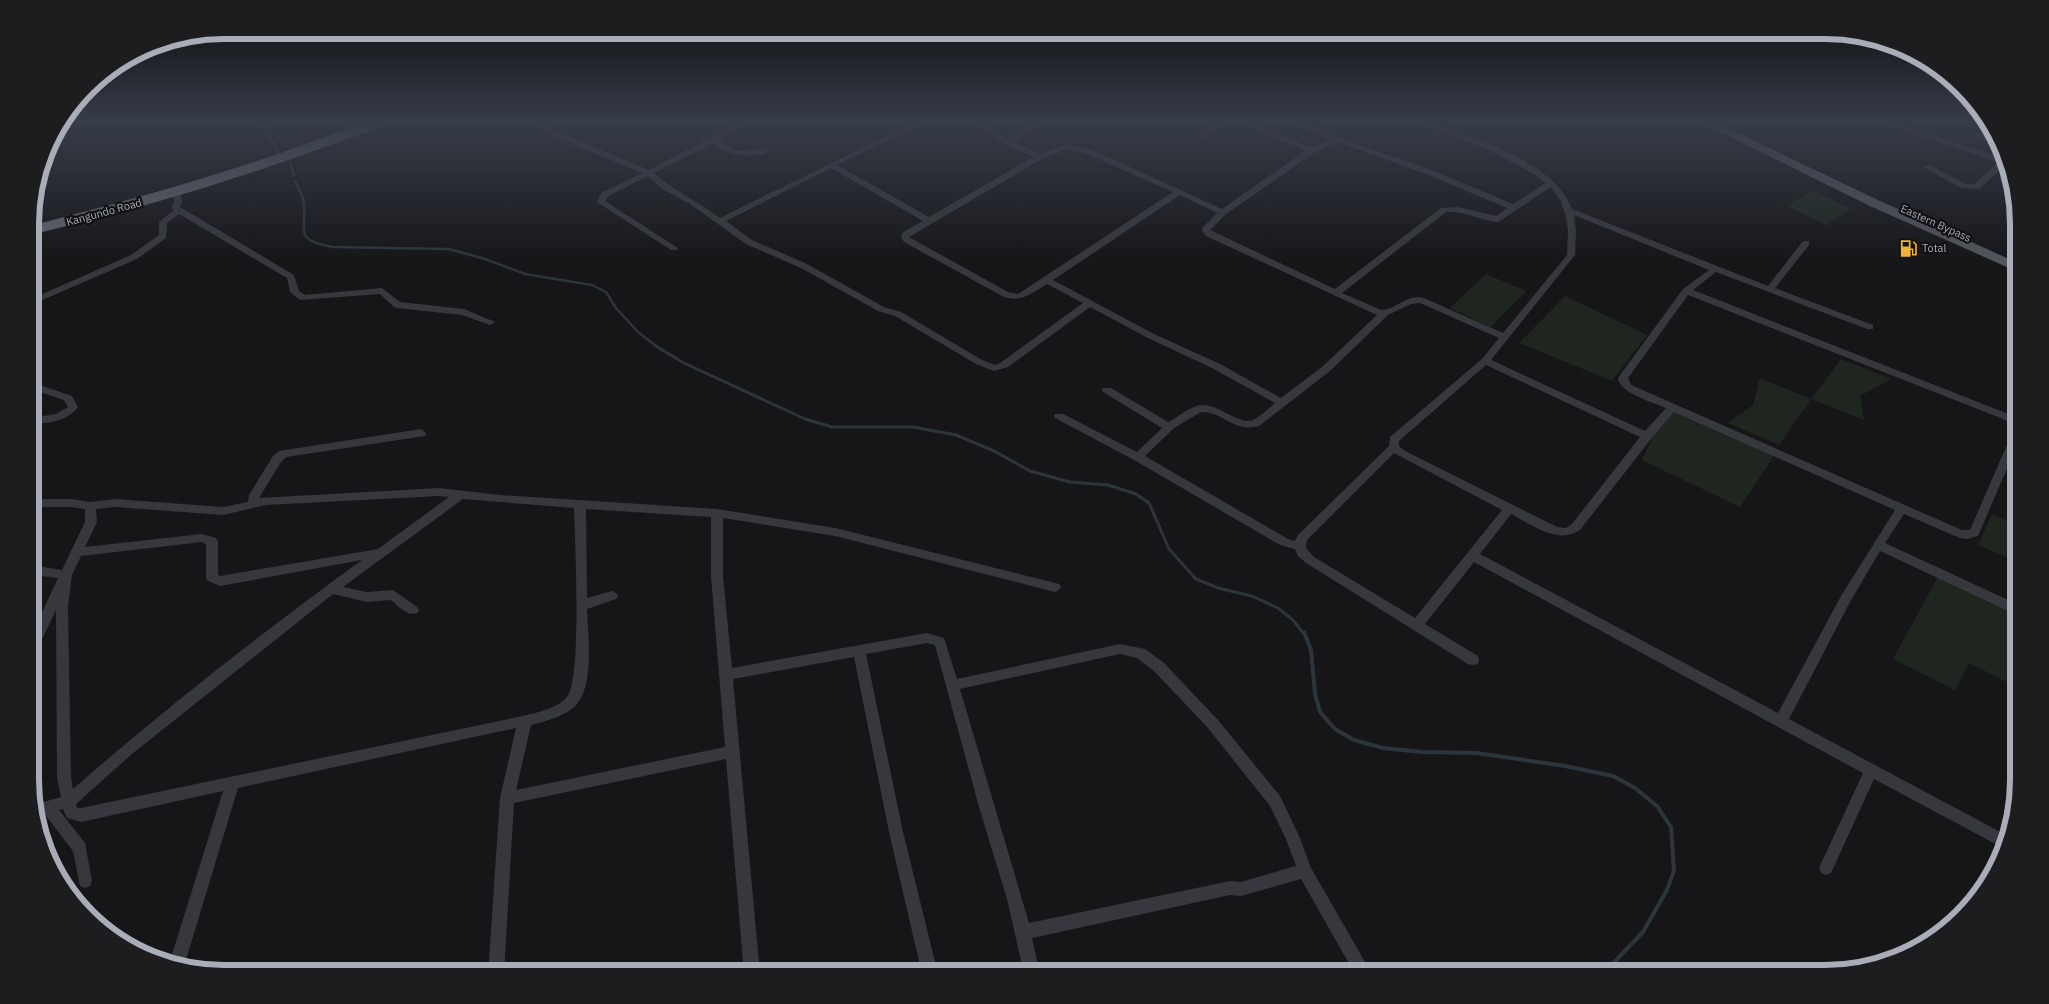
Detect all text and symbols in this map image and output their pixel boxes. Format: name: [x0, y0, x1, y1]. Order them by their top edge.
street label: Kangundo Road: [65, 195, 143, 229]
street label: Eastern Bypass: [1899, 201, 1973, 245]
fuel station icon: Total: [1898, 238, 1918, 258]
place label: Total: [1922, 241, 1946, 255]

